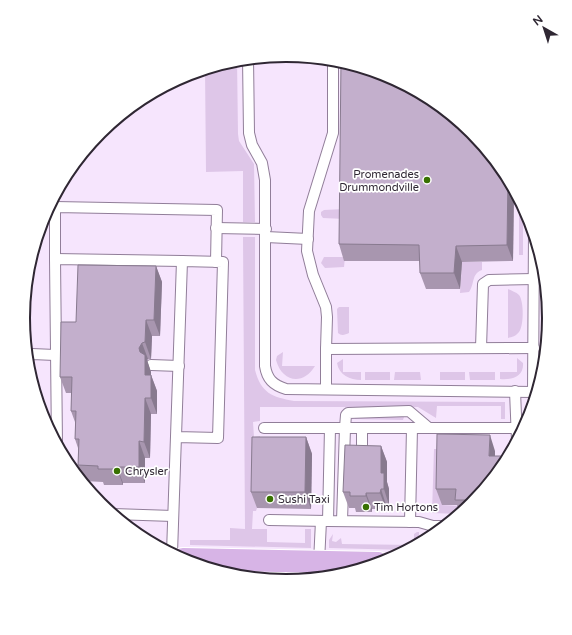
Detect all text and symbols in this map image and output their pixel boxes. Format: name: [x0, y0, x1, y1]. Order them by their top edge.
north arrow: [524, 8, 564, 48]
text: N: [530, 13, 546, 28]
place label: Promenades Drummondville: [339, 168, 419, 194]
marker: Promenades Drummondville: [422, 175, 432, 185]
place label: Chrysler: [125, 465, 169, 478]
marker: Chrysler: [112, 466, 122, 476]
place label: Sushi Taxi: [278, 493, 330, 506]
marker: Sushi Taxi: [265, 494, 275, 504]
place label: Tim Hortons: [374, 501, 438, 514]
marker: Tim Hortons: [361, 502, 371, 512]

